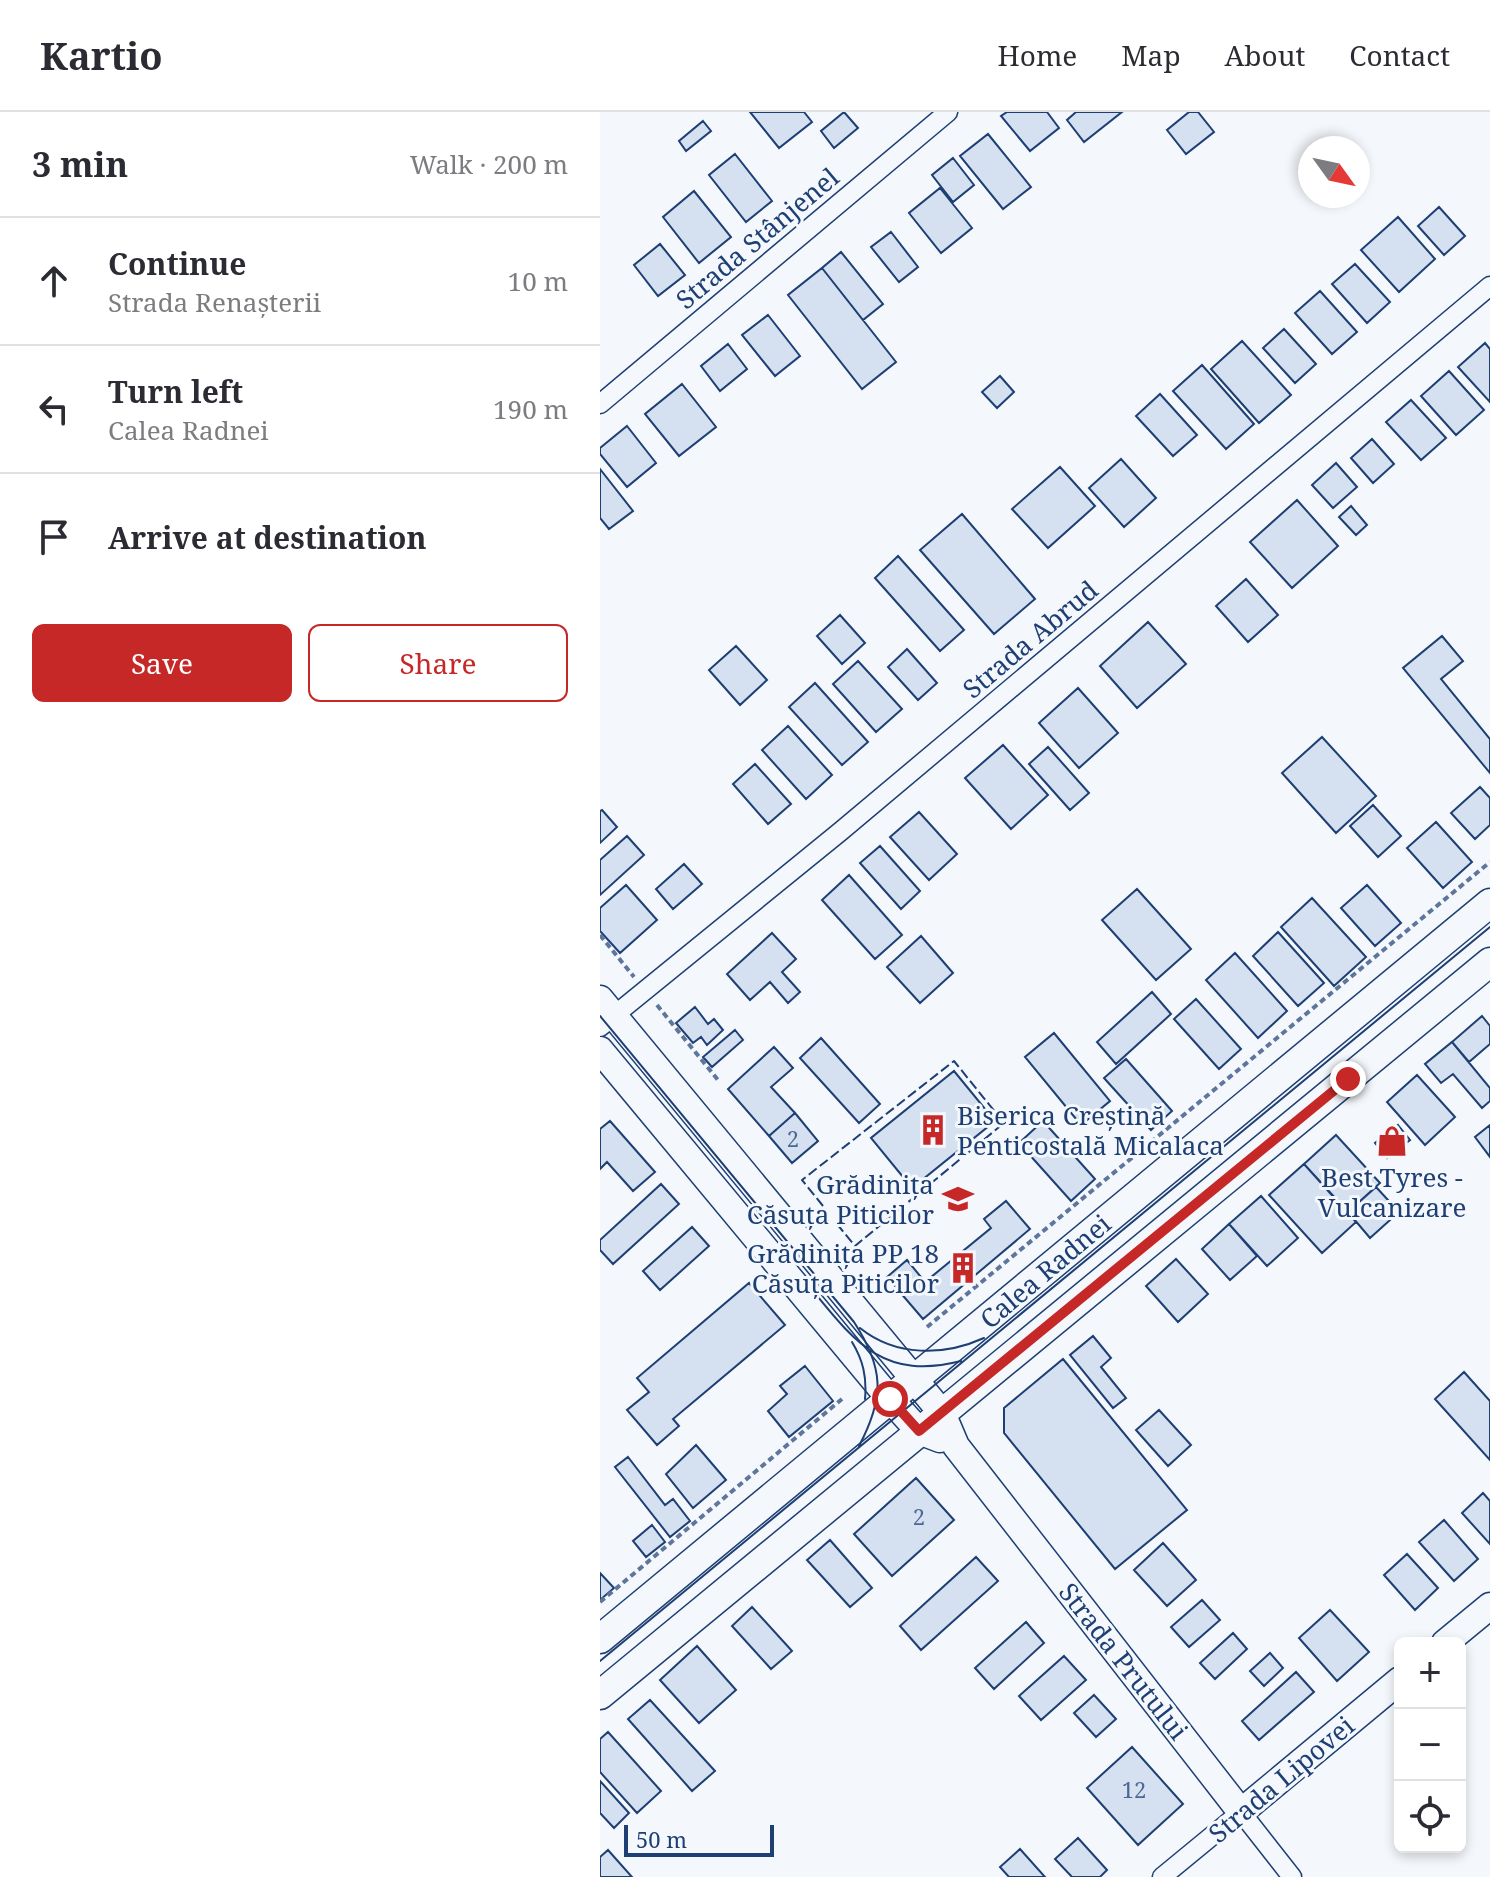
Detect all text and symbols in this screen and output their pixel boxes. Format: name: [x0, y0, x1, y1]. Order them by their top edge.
text: Kartio: [40, 29, 163, 81]
text: Home: [998, 36, 1077, 74]
text: Map: [1121, 36, 1181, 74]
text: About: [1225, 36, 1305, 74]
text: Contact: [1349, 36, 1450, 74]
north arrow: [1298, 136, 1370, 208]
text: 3 min: [32, 141, 128, 187]
text: Walk · 200 m: [410, 146, 568, 182]
street label: Strada Stânjenel: [668, 159, 846, 317]
text: Continue: [108, 243, 246, 284]
icon: ahead: [32, 259, 76, 303]
text: 10 m: [508, 263, 568, 299]
text: Strada Renașterii: [108, 284, 321, 320]
text: Turn left: [108, 371, 243, 412]
icon: left: [32, 387, 76, 431]
text: 190 m: [493, 391, 568, 427]
text: Calea Radnei: [108, 412, 269, 448]
icon: arrive: [32, 515, 76, 559]
text: Arrive at destination: [108, 517, 427, 558]
street label: Strada Abrud: [955, 572, 1105, 706]
button: Save: [32, 624, 292, 702]
button: Share: [308, 624, 568, 702]
route end: [1330, 1061, 1366, 1097]
place label: Biserica Creștină Penticostală Micalaca: [957, 1097, 1224, 1163]
building icon: Biserica Creștină Penticostală Micalaca: [916, 1113, 950, 1147]
house number: 2: [787, 1123, 799, 1153]
shop icon: Best Tyres - Vulcanizare: [1375, 1124, 1409, 1158]
place label: Best Tyres - Vulcanizare: [1318, 1159, 1466, 1225]
place label: Grădinița Căsuța Piticilor: [747, 1166, 934, 1232]
school or university icon: Grădinița Căsuța Piticilor: [941, 1182, 975, 1216]
street label: Calea Radnei: [972, 1206, 1118, 1336]
place label: Grădinița PP 18 Căsuța Piticilor: [747, 1235, 939, 1301]
building icon: Grădinița PP 18 Căsuța Piticilor: [946, 1251, 980, 1285]
route start: [872, 1381, 908, 1417]
house number: 2: [913, 1501, 925, 1531]
street label: Strada Prutului: [1051, 1575, 1197, 1747]
map controls: [1394, 1637, 1466, 1853]
button: +: [1394, 1637, 1466, 1709]
street label: Strada Lipovei: [1201, 1707, 1361, 1851]
button: −: [1394, 1709, 1466, 1781]
house number: 12: [1122, 1774, 1146, 1804]
button: locate: [1394, 1781, 1466, 1853]
scale bar: [624, 1821, 774, 1857]
text: 50 m: [636, 1824, 687, 1854]

